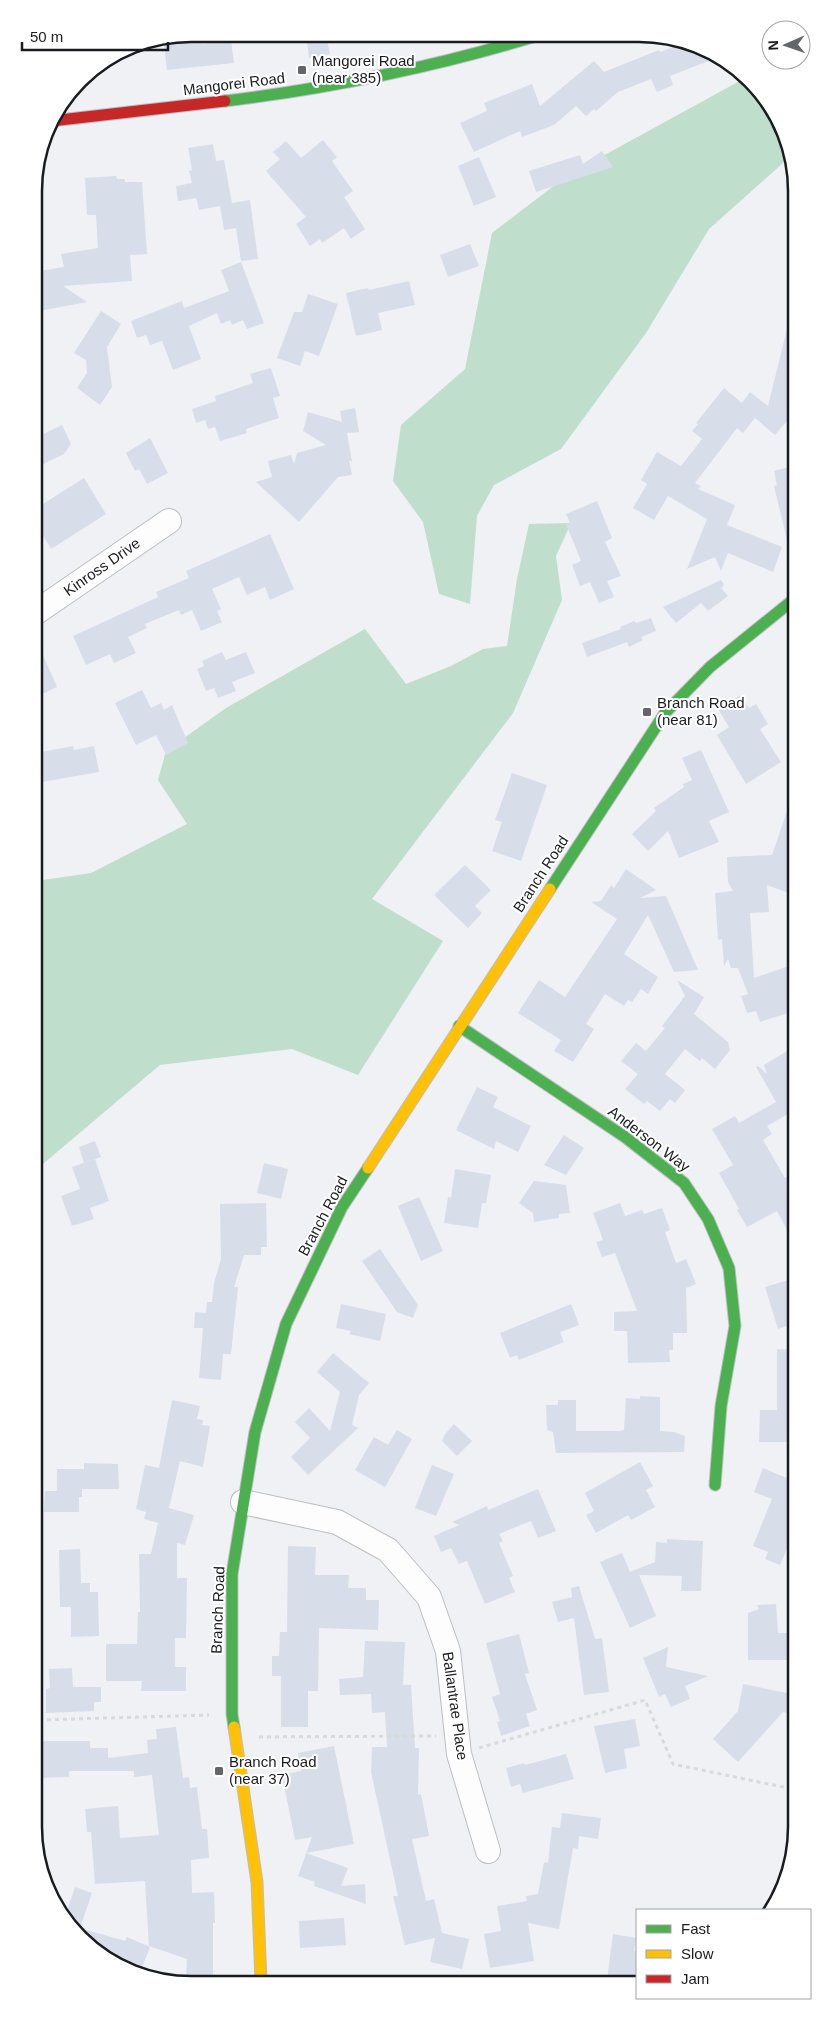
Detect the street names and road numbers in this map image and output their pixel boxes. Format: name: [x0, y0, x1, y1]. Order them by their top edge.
street label: Mangorei Road: [182, 69, 286, 98]
street label: Kinross Drive: [60, 534, 143, 599]
street label: Branch Road: [510, 832, 572, 915]
street label: Anderson Way: [605, 1102, 694, 1175]
street label: Branch Road: [294, 1173, 351, 1258]
street label: Branch Road: [207, 1566, 228, 1654]
street label: Ballantrae Place: [439, 1651, 472, 1761]

